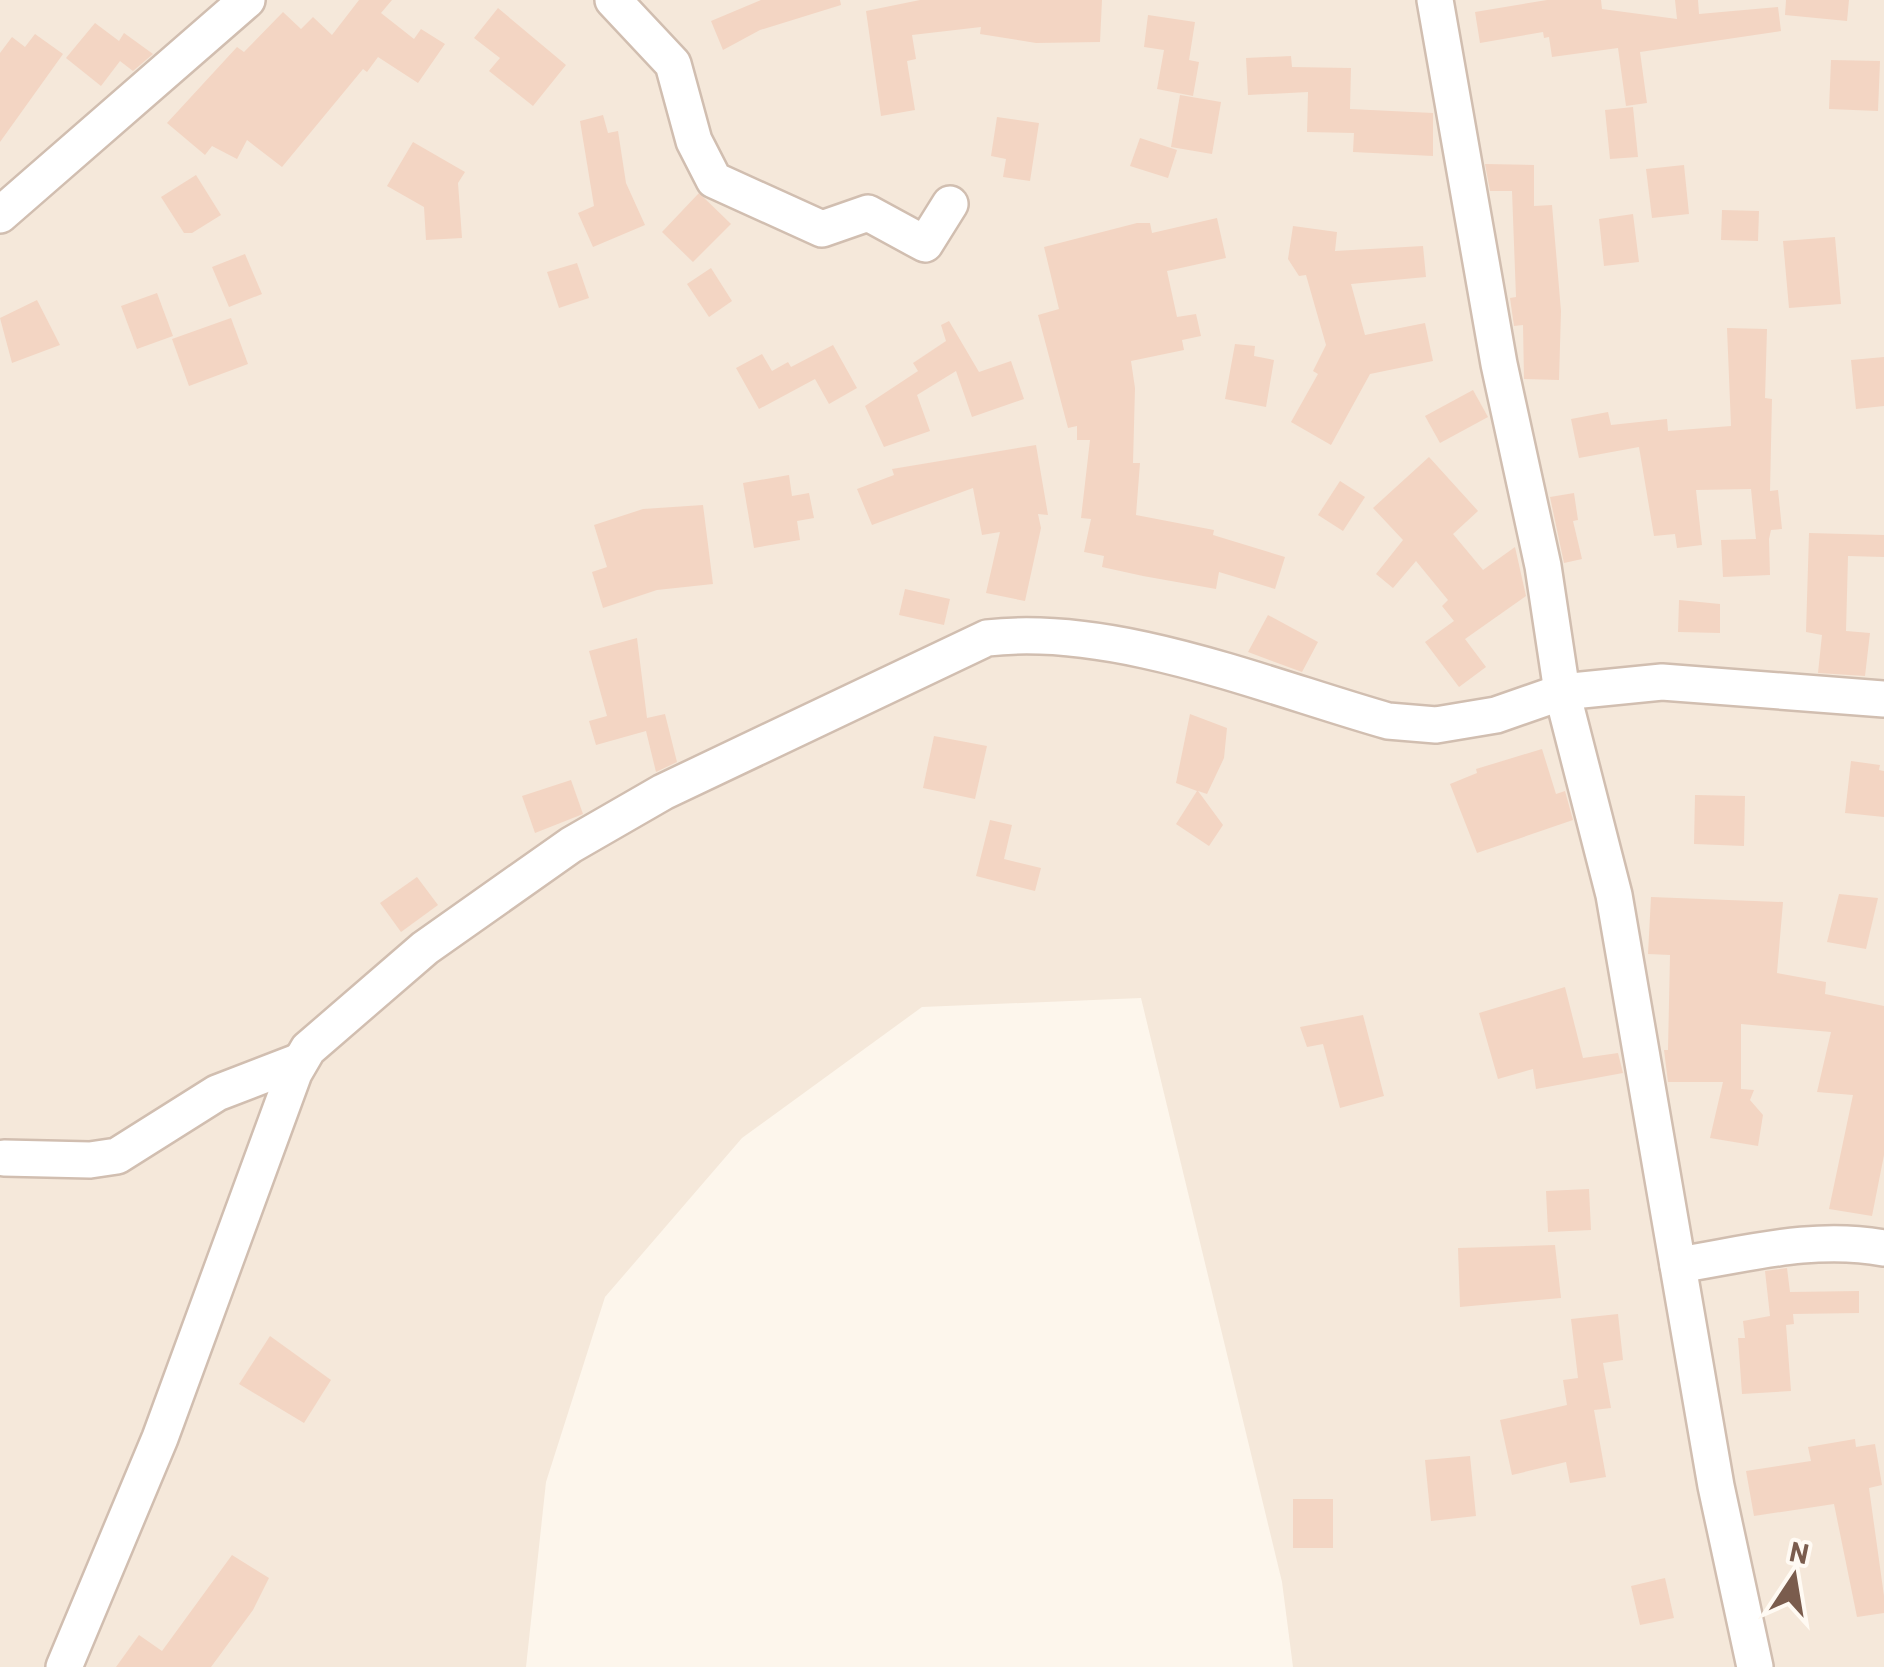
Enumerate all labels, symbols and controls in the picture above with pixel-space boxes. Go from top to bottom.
north arrow [1744,1527,1844,1627]
text: N [1787,1533,1812,1570]

